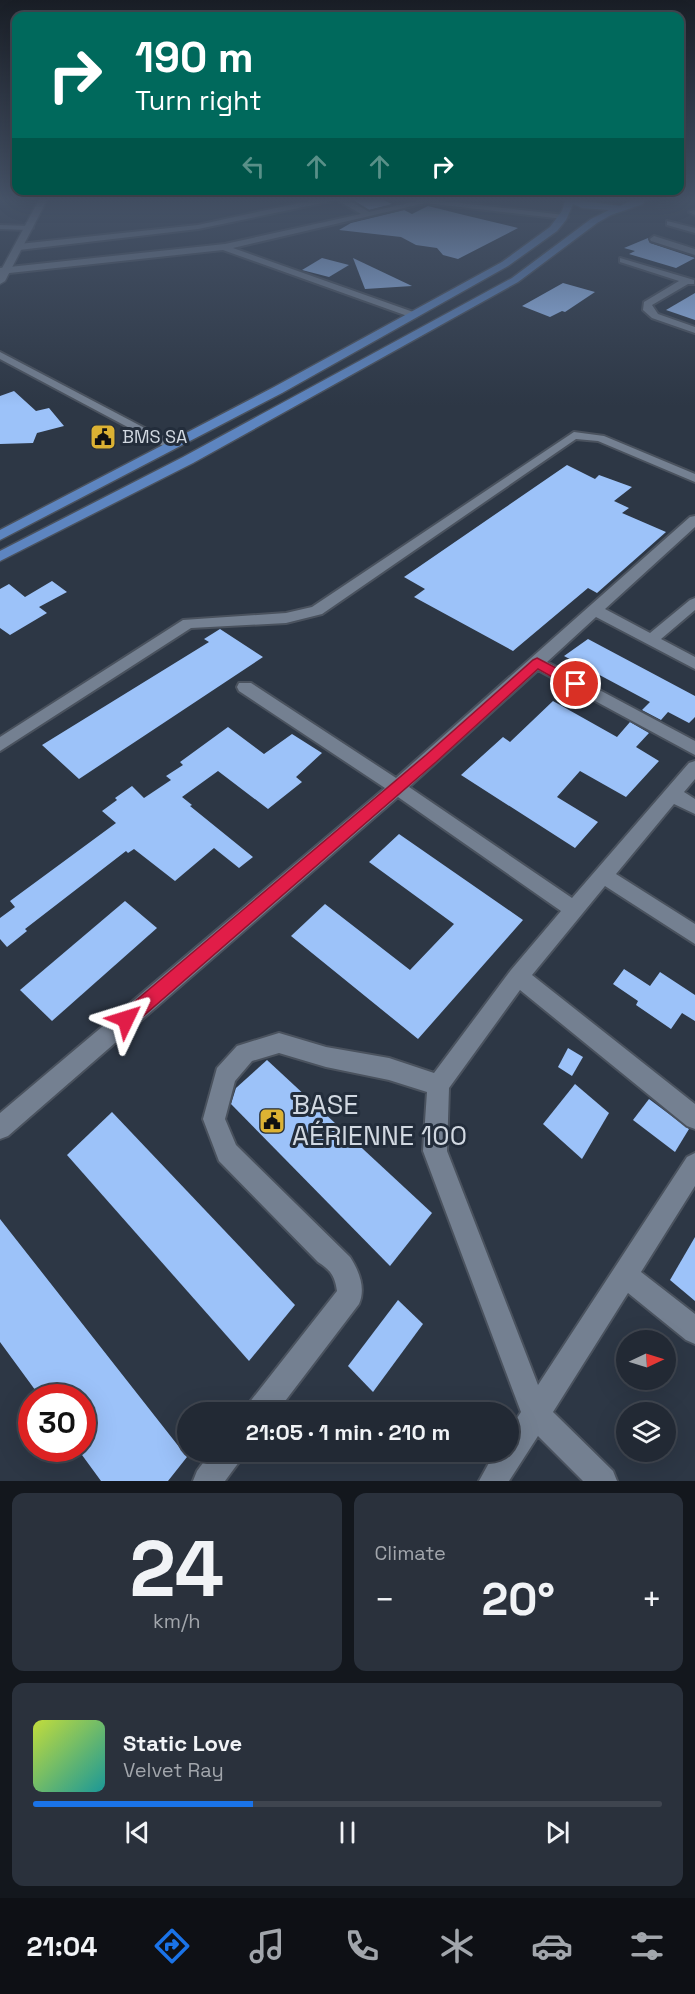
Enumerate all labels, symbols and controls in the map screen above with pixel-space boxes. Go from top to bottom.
text: 190 m [135,31,254,84]
icon: right [36,36,114,114]
text: Turn right [135,83,262,118]
icon: left [237,150,270,183]
icon: ahead [300,150,333,183]
icon: ahead [363,150,396,183]
icon: right [426,150,459,183]
public building icon: BMS SA [88,422,118,452]
place label: BMS SA [122,425,187,448]
pin [550,658,601,709]
icon: arrive [559,667,592,700]
position arrow [94,987,158,1051]
place label: BASE AÉRIENNE 100 [292,1087,467,1153]
public building icon: BASE AÉRIENNE 100 [257,1106,287,1136]
north arrow [616,1330,676,1390]
map controls [616,1330,676,1462]
speed limit sign: 30 [18,1384,96,1462]
button: layers [616,1402,676,1462]
text: 21:05 · 1 min · 210 m [246,1418,450,1446]
text: 24 [129,1519,224,1619]
text: Climate [375,1540,446,1566]
text: 20° [481,1571,555,1628]
text: − [375,1579,395,1621]
text: + [642,1579,662,1621]
text: km/h [153,1608,201,1634]
text: Static Love [123,1729,242,1757]
text: Velvet Ray [123,1757,224,1783]
icon: previous [121,1816,154,1849]
icon: pause [331,1816,364,1849]
icon: next [541,1816,574,1849]
icon: directions [151,1925,193,1967]
icon: music [246,1925,288,1967]
icon: phone [341,1925,383,1967]
icon: climate [436,1925,478,1967]
icon: car [531,1925,573,1967]
icon: filters [626,1925,668,1967]
text: 21:04 [27,1929,98,1964]

